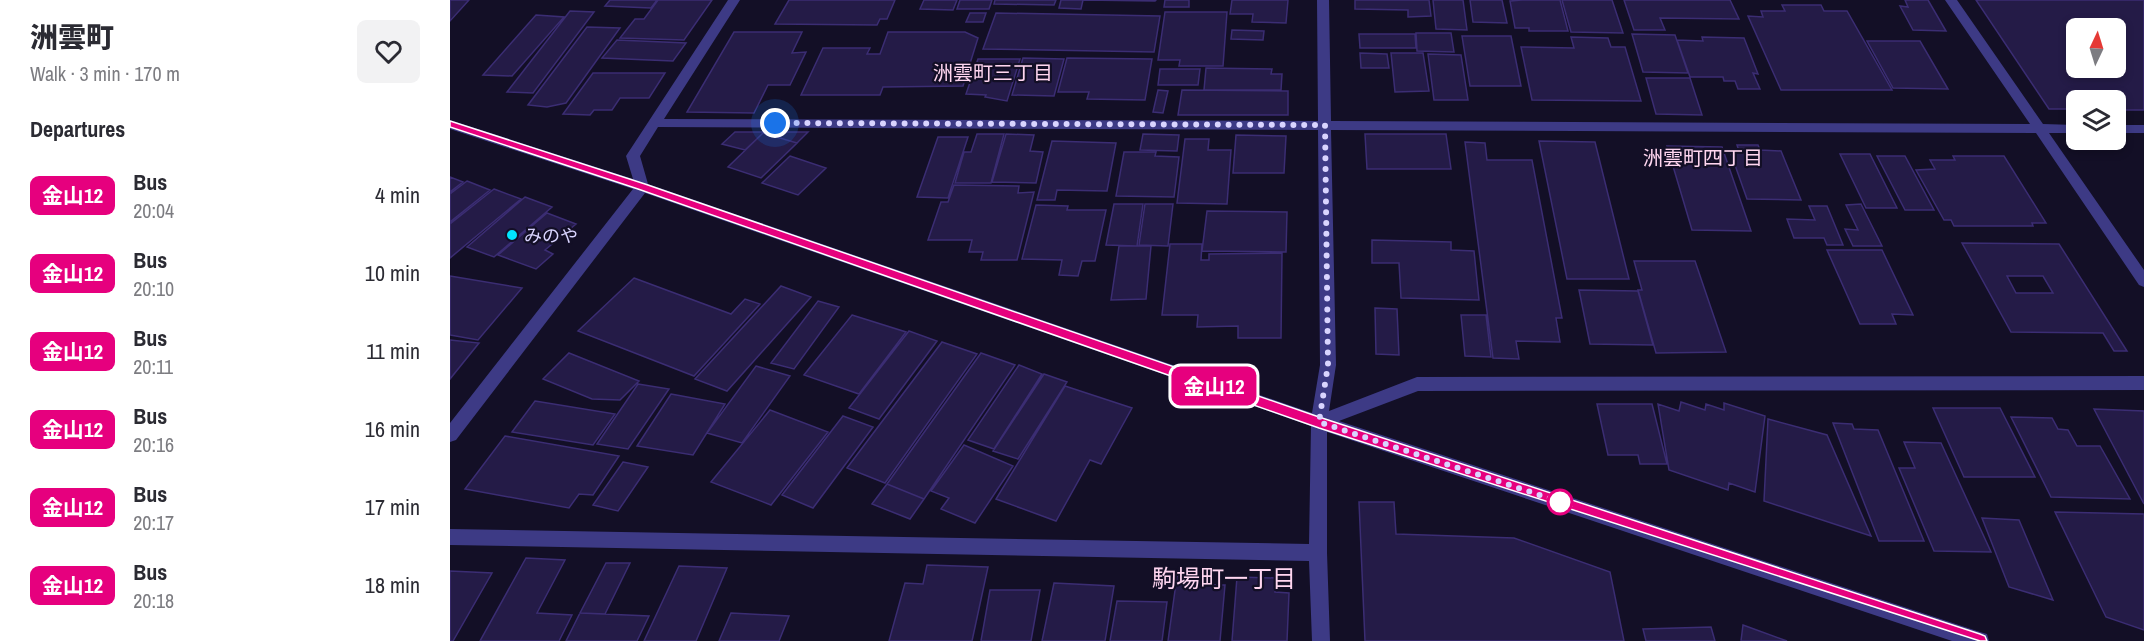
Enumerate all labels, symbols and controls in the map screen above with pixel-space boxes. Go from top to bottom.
text: 洲雲町 [30,18,114,56]
north arrow [2066,18,2126,78]
map controls [2066,18,2126,150]
button: heart [357,20,420,83]
district label: 洲雲町三丁目 [933,59,1053,86]
text: Walk · 3 min · 170 m [30,60,180,87]
button: layers [2066,90,2126,150]
your location [760,108,790,138]
text: Departures [30,114,125,144]
district label: 洲雲町四丁目 [1643,144,1763,171]
text: Bus [133,167,167,197]
text: 4 min [375,180,420,210]
text: 金山12 [42,181,103,210]
text: 20:04 [133,197,174,224]
place label: みのや [524,223,578,248]
marker: みのや [505,228,519,242]
text: Bus [133,245,167,275]
text: 10 min [365,258,420,288]
text: 金山12 [42,259,103,288]
text: 20:10 [133,275,174,302]
text: Bus [133,323,167,353]
text: 11 min [366,336,420,366]
text: 金山12 [42,337,103,366]
text: 20:11 [133,353,173,380]
line badge: 金山12 [1172,366,1256,406]
text: 金山12 [1183,372,1245,401]
text: Bus [133,401,167,431]
text: 16 min [365,414,420,444]
text: 金山12 [42,415,103,444]
text: 20:16 [133,431,174,458]
text: Bus [133,479,167,509]
unlabelled marker [1547,489,1573,515]
text: 17 min [365,492,420,522]
text: 金山12 [42,493,103,522]
text: 20:17 [133,509,174,536]
text: Bus [133,557,167,587]
district label: 駒場町一丁目 [1152,562,1296,594]
text: 18 min [365,570,420,600]
text: 金山12 [42,571,103,600]
text: 20:18 [133,587,174,614]

